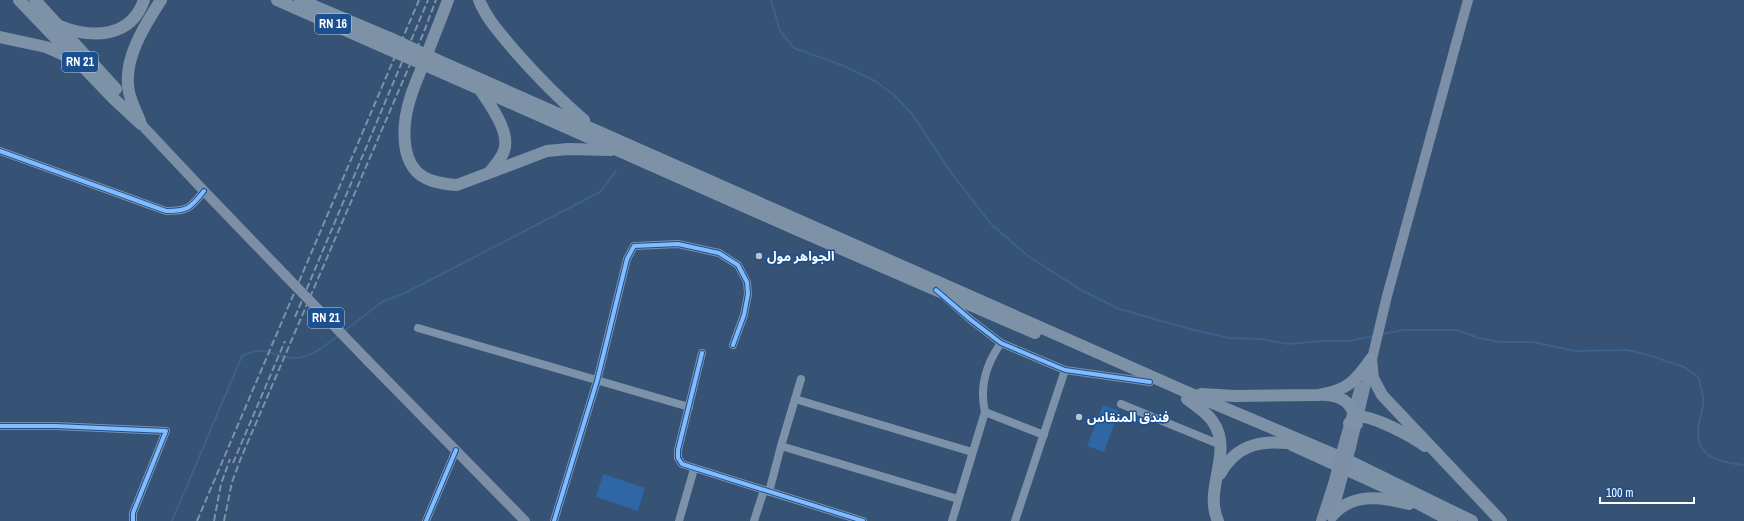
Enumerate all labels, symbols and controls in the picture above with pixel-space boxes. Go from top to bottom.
road number: RN 16 [315,14,351,34]
road number: RN 21 [62,52,98,72]
place label: الجواهر مول [767,248,834,265]
marker: الجواهر مول [754,251,764,261]
road number: RN 21 [308,308,344,328]
place label: فندق المنقاس [1087,409,1170,426]
marker: فندق المنقاس [1074,412,1084,422]
scale bar [1600,479,1694,505]
text: 100 m [1606,485,1633,501]

